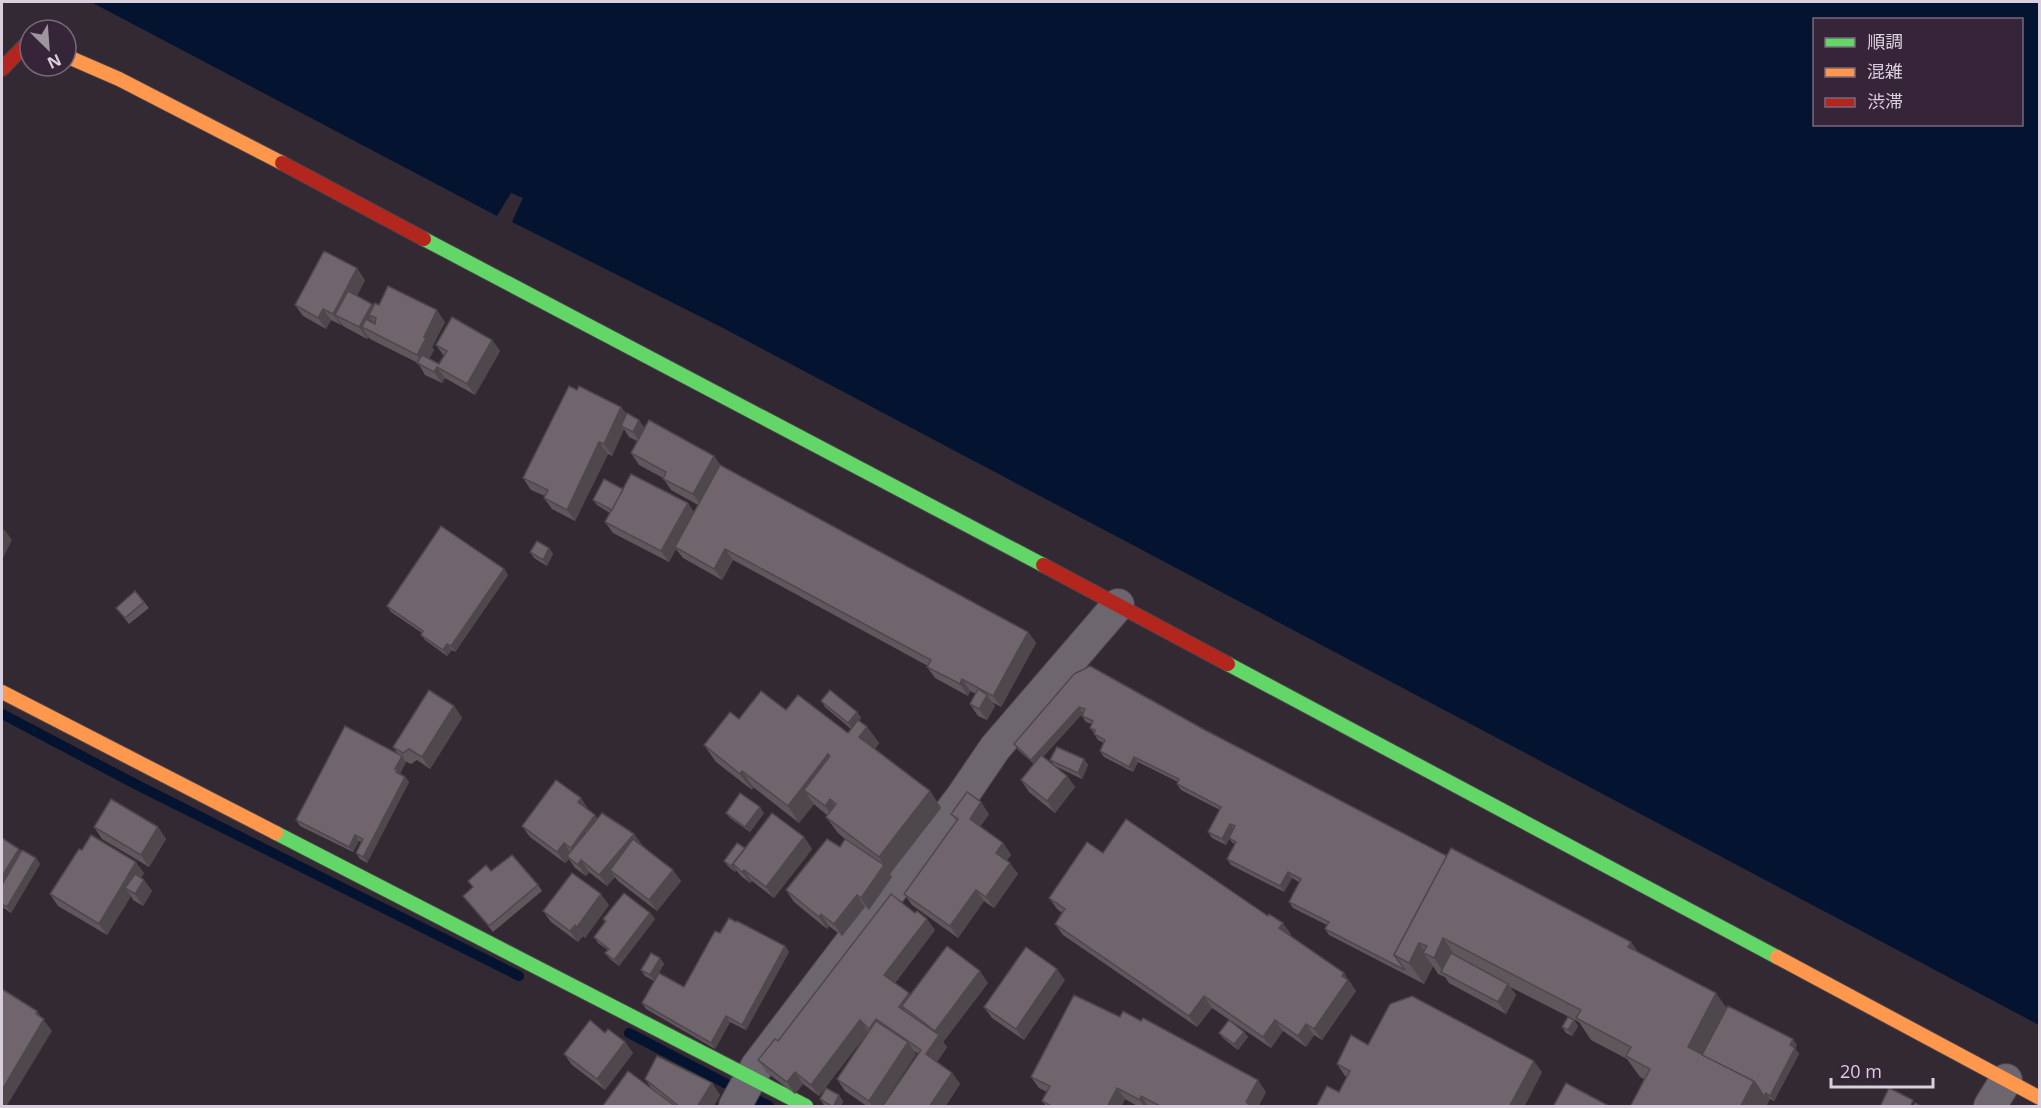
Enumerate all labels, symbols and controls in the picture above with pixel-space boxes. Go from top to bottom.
north arrow [18,18,78,78]
legend [1813,18,2023,126]
text: 順調 [1867,29,1903,53]
text: N [44,49,65,74]
text: 混雑 [1867,59,1903,83]
text: 渋滞 [1867,89,1903,113]
scale bar [1831,1051,1933,1089]
text: 20 m [1840,1059,1882,1083]

